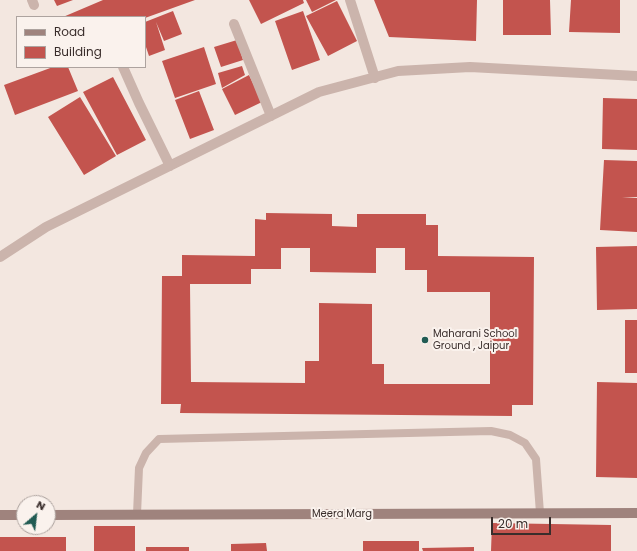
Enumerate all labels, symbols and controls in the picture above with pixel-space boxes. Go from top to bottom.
legend [16,16,146,68]
text: Road [54,23,85,40]
text: Building [54,43,102,60]
place label: Maharani School Ground , Jaipur [433,328,517,352]
marker: Maharani School Ground , Jaipur [420,335,430,345]
north arrow [16,495,56,535]
text: N [34,496,49,514]
street label: Meera Marg [312,508,372,520]
scale bar [493,509,553,535]
text: 20 m [498,515,528,532]

